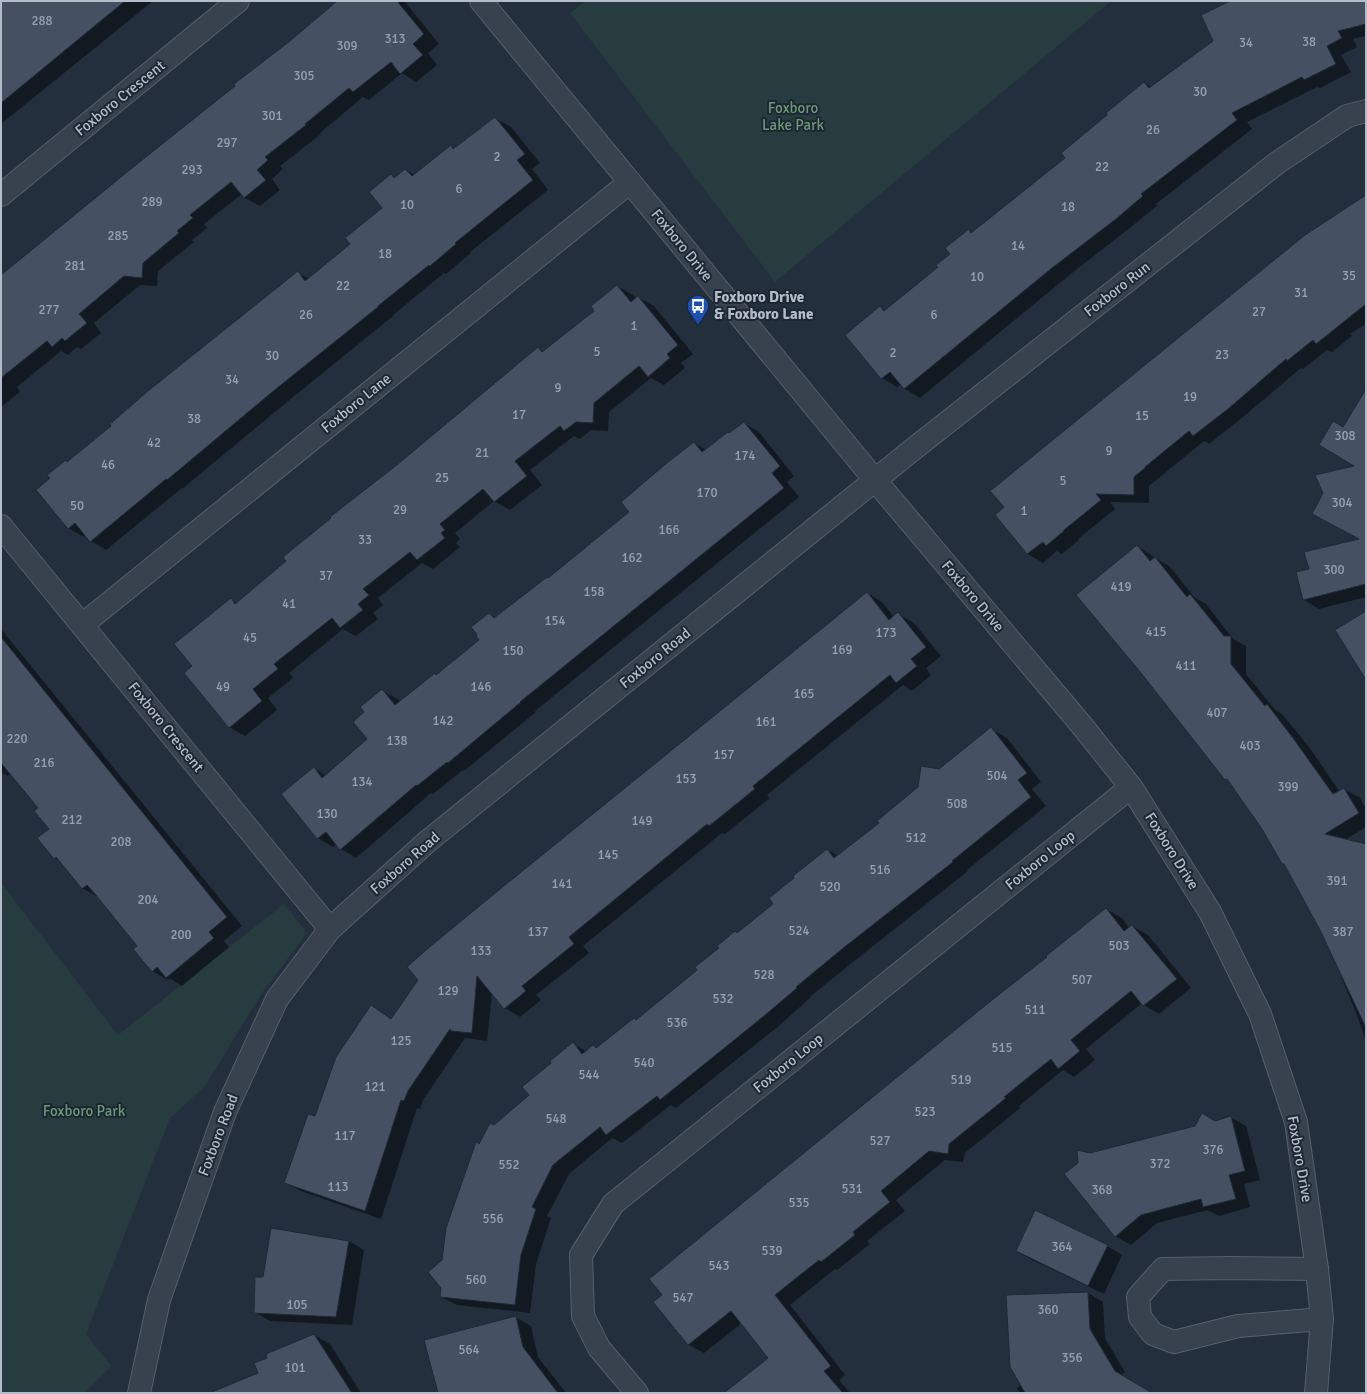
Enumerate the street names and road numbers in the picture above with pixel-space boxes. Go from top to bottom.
street label: Foxboro Crescent [72,56,168,140]
street label: Foxboro Drive [647,205,717,285]
street label: Foxboro Run [1080,258,1154,320]
street label: Foxboro Lane [317,369,395,437]
street label: Foxboro Drive [938,557,1008,635]
street label: Foxboro Road [616,624,694,692]
street label: Foxboro Crescent [124,679,208,775]
street label: Foxboro Drive [1141,809,1203,893]
street label: Foxboro Loop [1001,826,1079,894]
street label: Foxboro Road [367,828,443,898]
street label: Foxboro Loop [749,1029,827,1097]
street label: Foxboro Road [194,1092,242,1178]
street label: Foxboro Drive [1284,1114,1316,1204]

